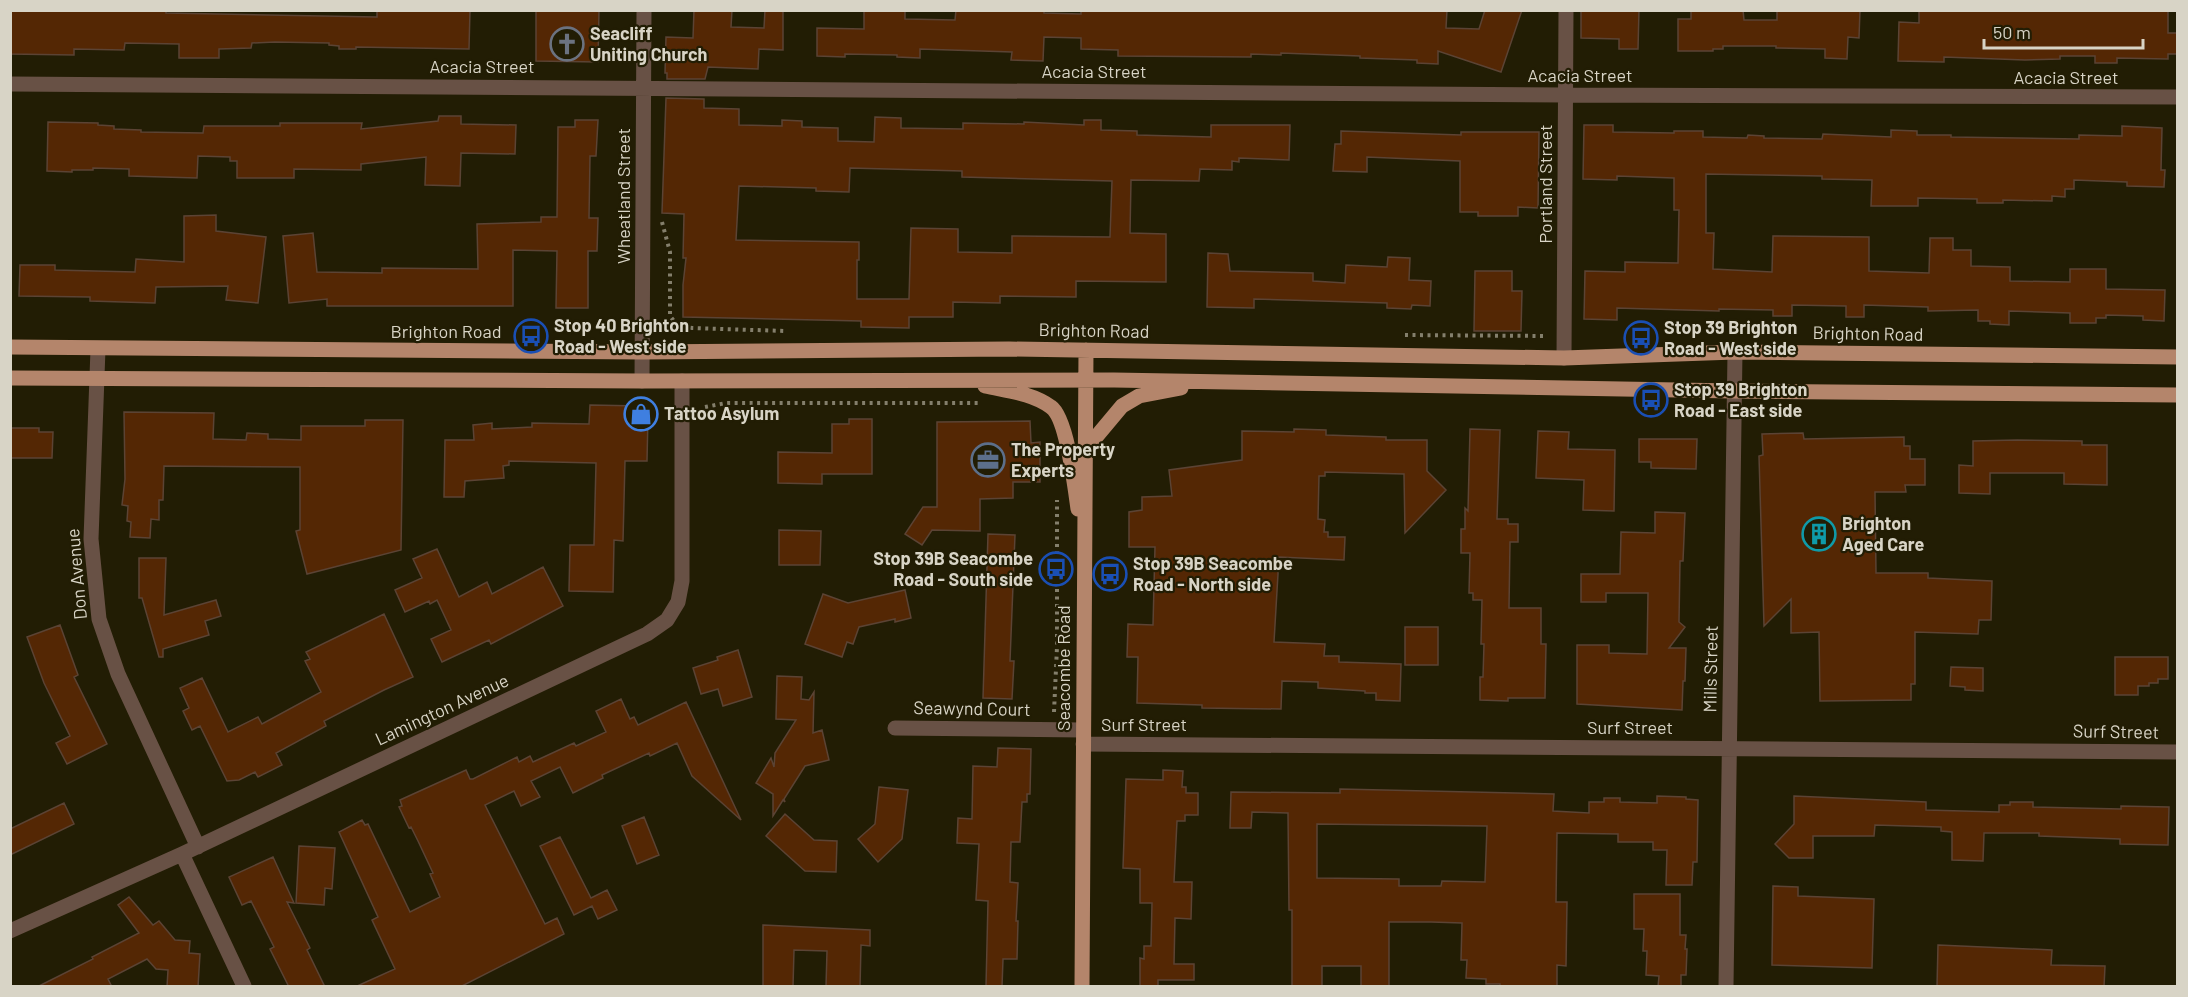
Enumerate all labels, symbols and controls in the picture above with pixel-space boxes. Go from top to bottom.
scale bar [1984,12,2143,50]
text: 50 m [1993,21,2031,43]
place label: Seacliff Uniting Church [590,22,707,65]
church icon: Seacliff Uniting Church [549,26,585,62]
street label: Acacia Street [429,55,535,77]
street label: Acacia Street [1041,60,1147,82]
street label: Acacia Street [1527,64,1633,86]
street label: Acacia Street [2013,66,2119,88]
street label: Portland Street [1534,125,1556,243]
street label: Wheatland Street [612,128,634,264]
place label: Stop 40 Brighton Road - West side [554,314,689,357]
place label: Stop 39 Brighton Road - West side [1664,316,1797,359]
bus stop icon: Stop 40 Brighton Road - West side [513,318,549,354]
street label: Brighton Road [1038,318,1150,342]
street label: Brighton Road [391,320,501,342]
bus stop icon: Stop 39 Brighton Road - West side [1623,320,1659,356]
street label: Brighton Road [1812,321,1924,345]
place label: Stop 39 Brighton Road - East side [1674,378,1807,421]
bus stop icon: Stop 39 Brighton Road - East side [1633,382,1669,418]
shop icon: Tattoo Asylum [623,396,659,432]
place label: Tattoo Asylum [664,402,779,424]
place label: The Property Experts [1011,438,1115,481]
office icon: The Property Experts [970,442,1006,478]
place label: Brighton Aged Care [1842,512,1924,555]
building icon: Brighton Aged Care [1801,516,1837,552]
street label: Don Avenue [61,528,91,621]
place label: Stop 39B Seacombe Road - South side [873,547,1033,590]
bus stop icon: Stop 39B Seacombe Road - South side [1038,551,1074,587]
place label: Stop 39B Seacombe Road - North side [1133,552,1293,595]
bus stop icon: Stop 39B Seacombe Road - North side [1092,556,1128,592]
street label: Seacombe Road [1052,605,1074,731]
street label: Mills Street [1698,625,1722,713]
street label: Lamington Avenue [371,669,512,750]
street label: Seawynd Court [913,696,1031,720]
street label: Surf Street [1101,713,1187,735]
street label: Surf Street [1587,716,1673,738]
street label: Surf Street [2073,719,2159,743]

